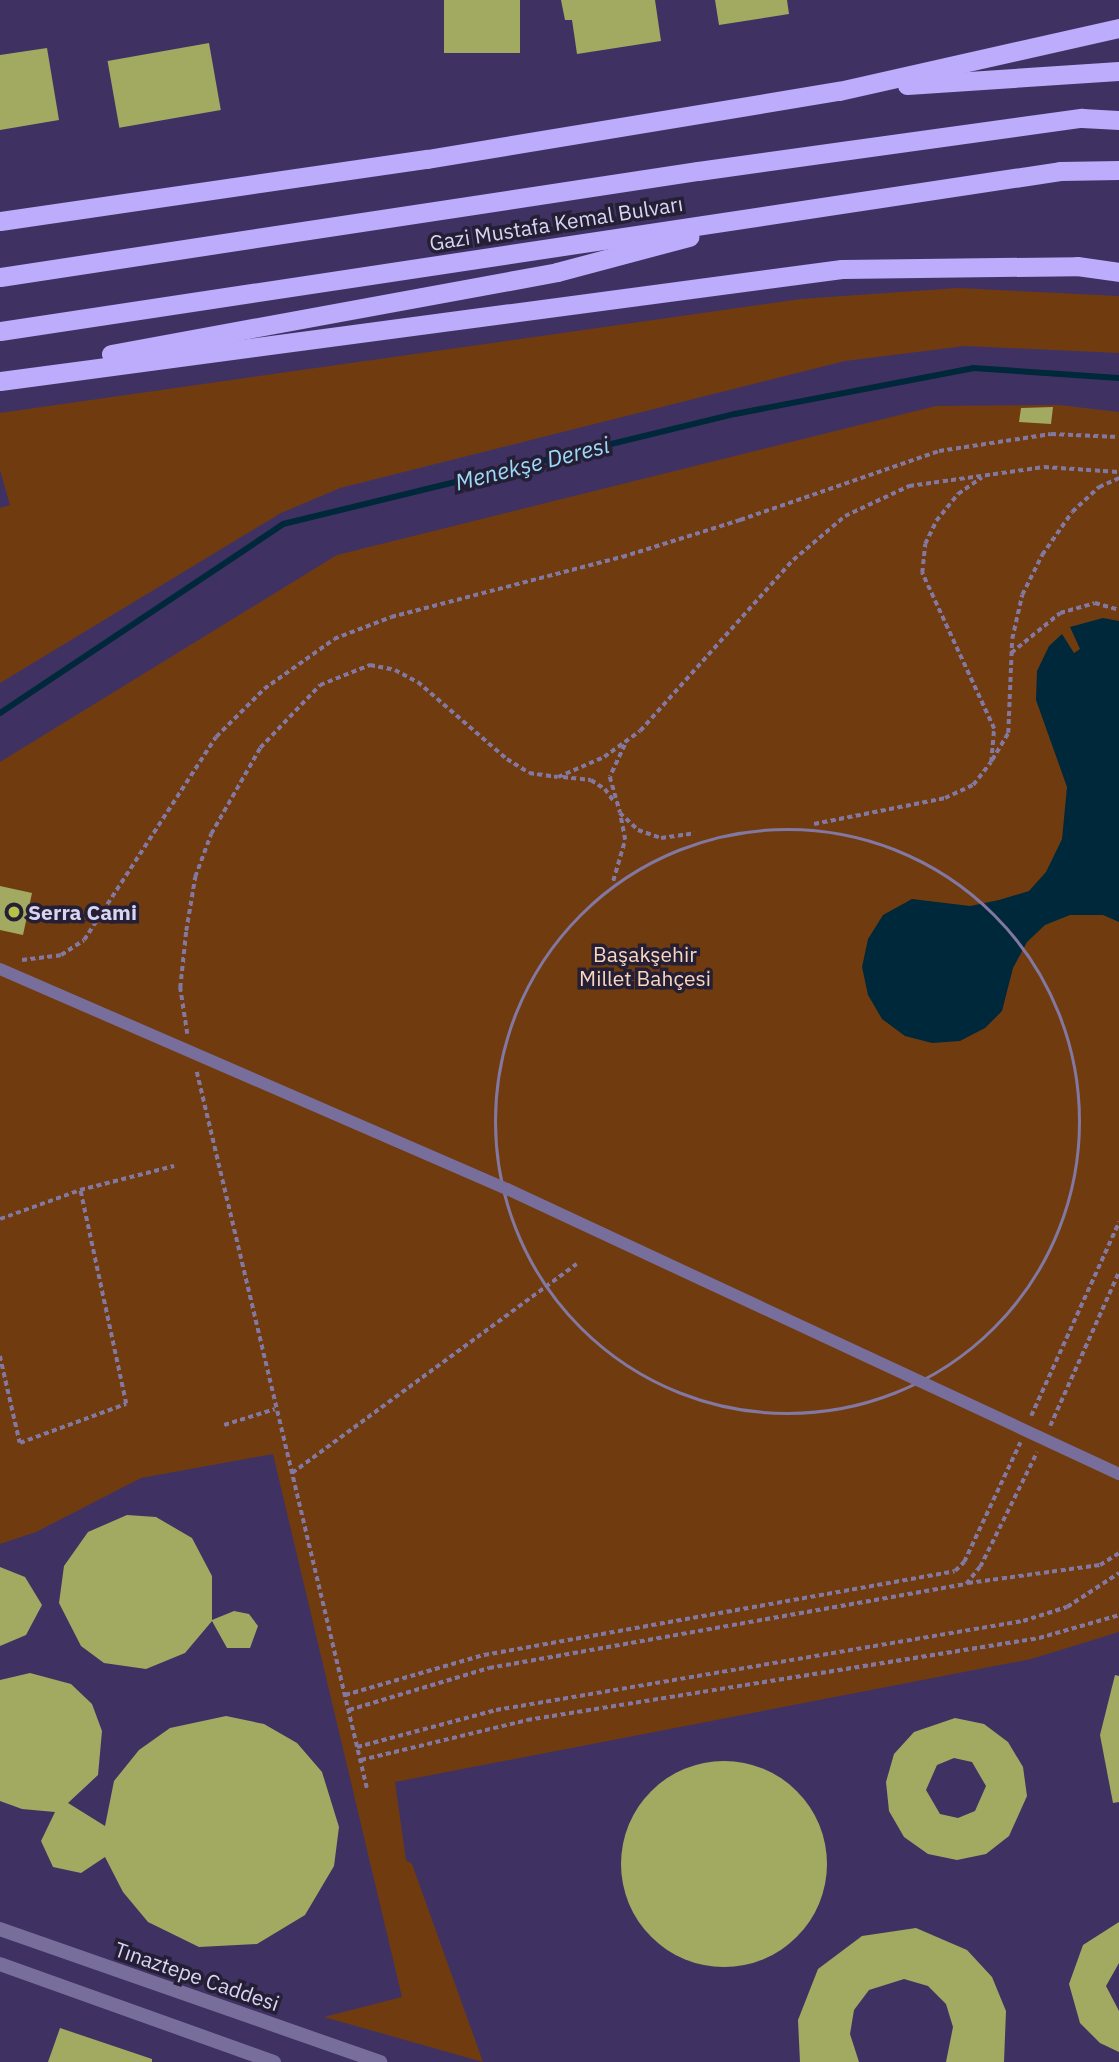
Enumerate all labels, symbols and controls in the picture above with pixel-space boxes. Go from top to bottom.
street label: Gazi Mustafa Kemal Bulvarı [427,191,685,255]
water label: Menekşe Deresi [452,430,612,496]
place label: Serra Cami [28,899,137,925]
marker: Serra Cami [6,904,22,920]
park label: Başakşehir Millet Bahçesi [579,941,711,991]
street label: Tınaztepe Caddesi [111,1936,283,2016]

